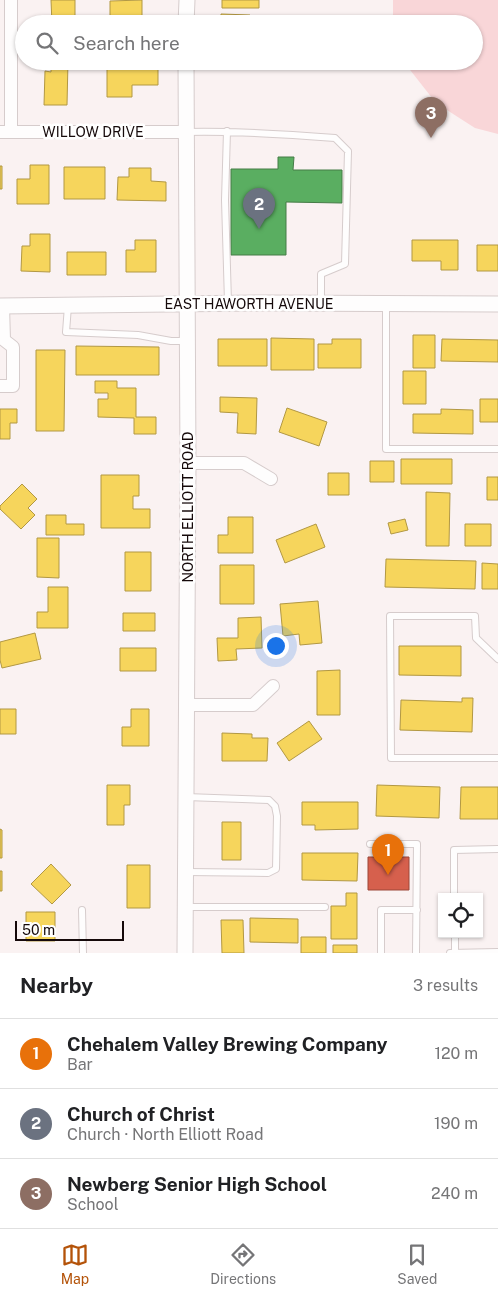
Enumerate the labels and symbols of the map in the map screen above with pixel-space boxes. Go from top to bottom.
pin: 3 [415,97,447,138]
street label: WILLOW DRIVE [42,124,144,140]
pin: 2 [243,188,275,229]
street label: EAST HAWORTH AVENUE [165,296,333,312]
street label: NORTH ELLIOTT ROAD [180,431,196,583]
your location [263,633,289,659]
pin: 1 [372,834,404,875]
scale bar [15,918,124,941]

